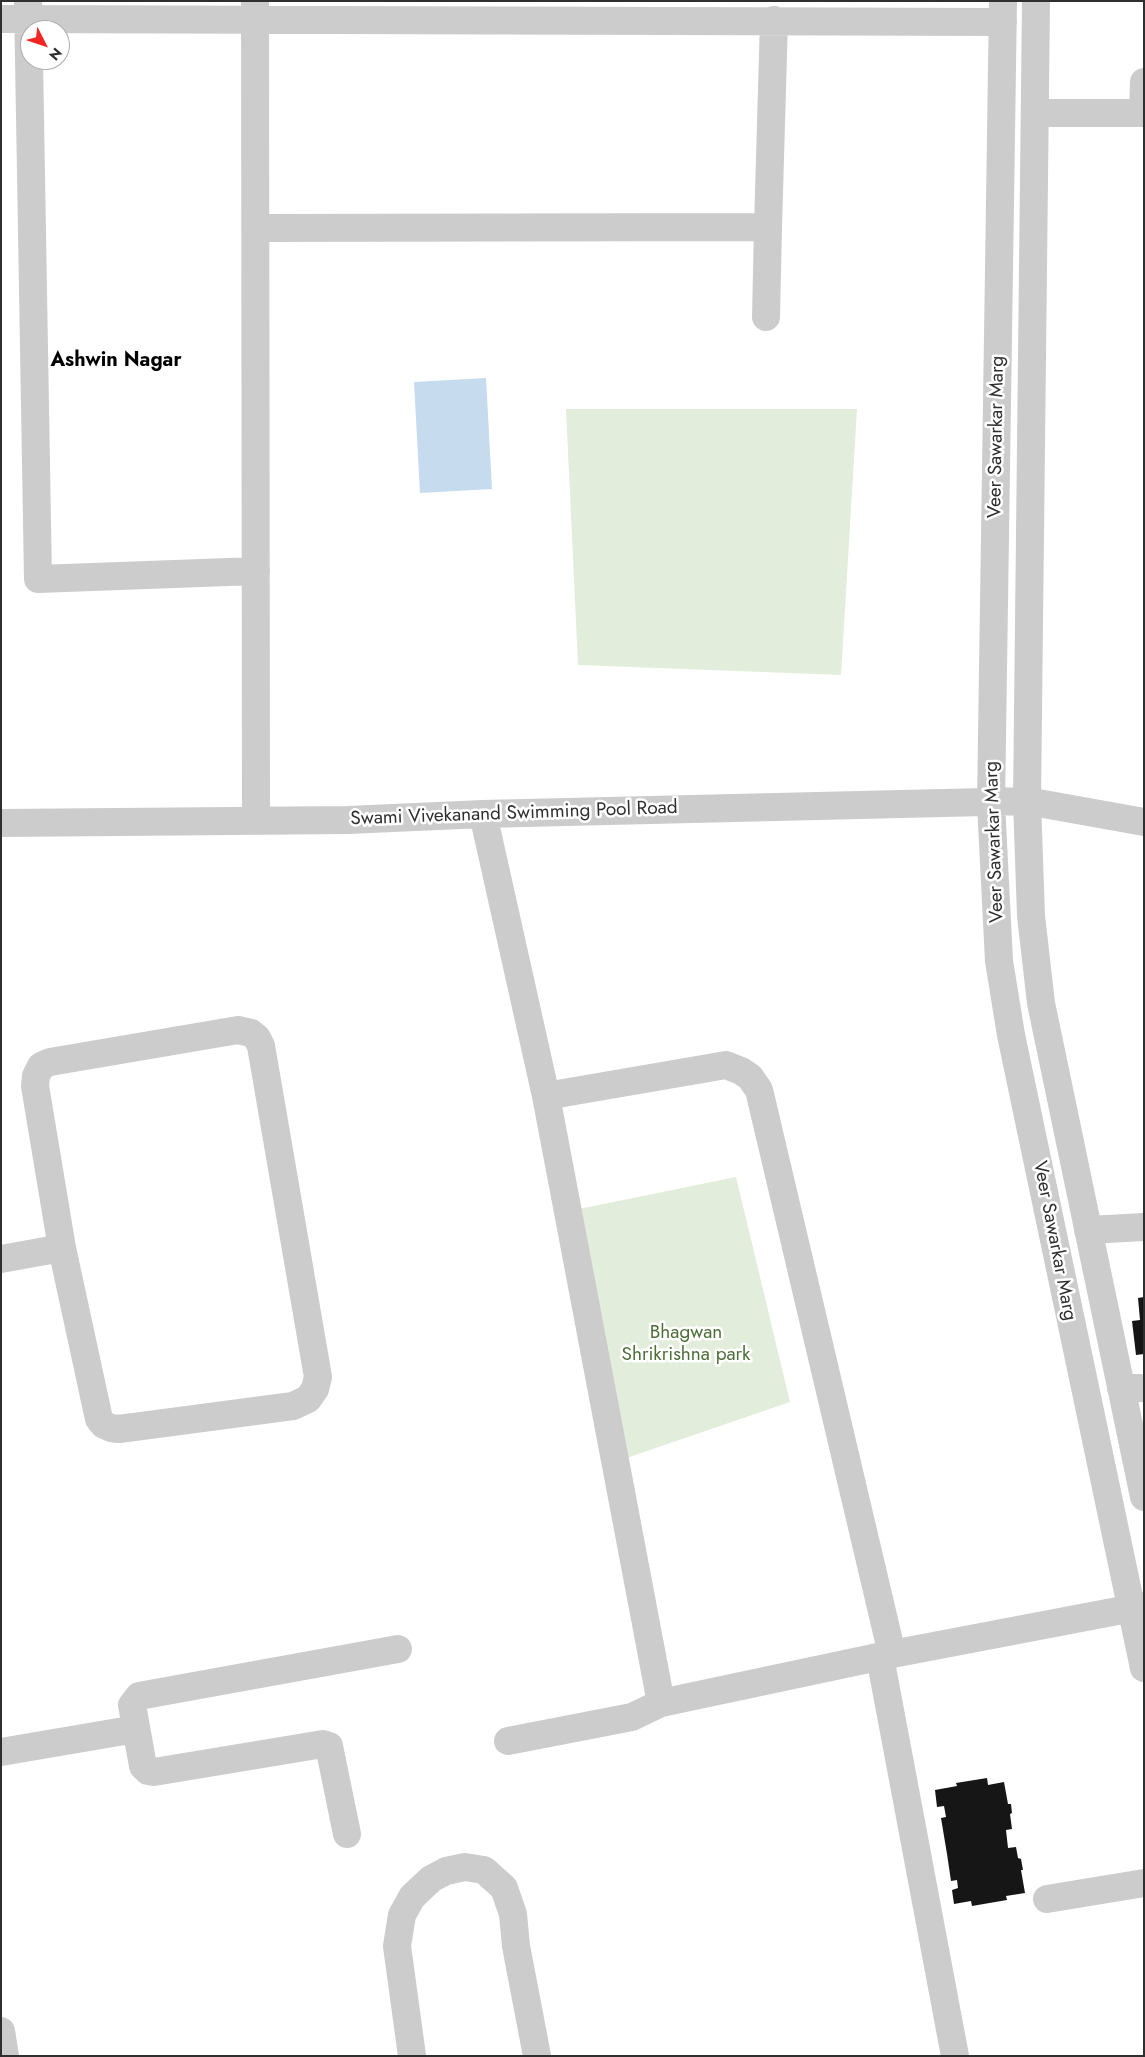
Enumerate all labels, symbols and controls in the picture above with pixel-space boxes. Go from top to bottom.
north arrow [20,20,70,70]
text: N [44,43,67,65]
district label: Ashwin Nagar [50,349,182,373]
street label: Veer Sawarkar Marg [984,356,1010,518]
street label: Veer Sawarkar Marg [981,761,1009,923]
street label: Swami Vivekanand Swimming Pool Road [350,797,678,831]
street label: Veer Sawarkar Marg [1027,1159,1081,1323]
park label: Bhagwan Shrikrishna park [622,1322,750,1366]

